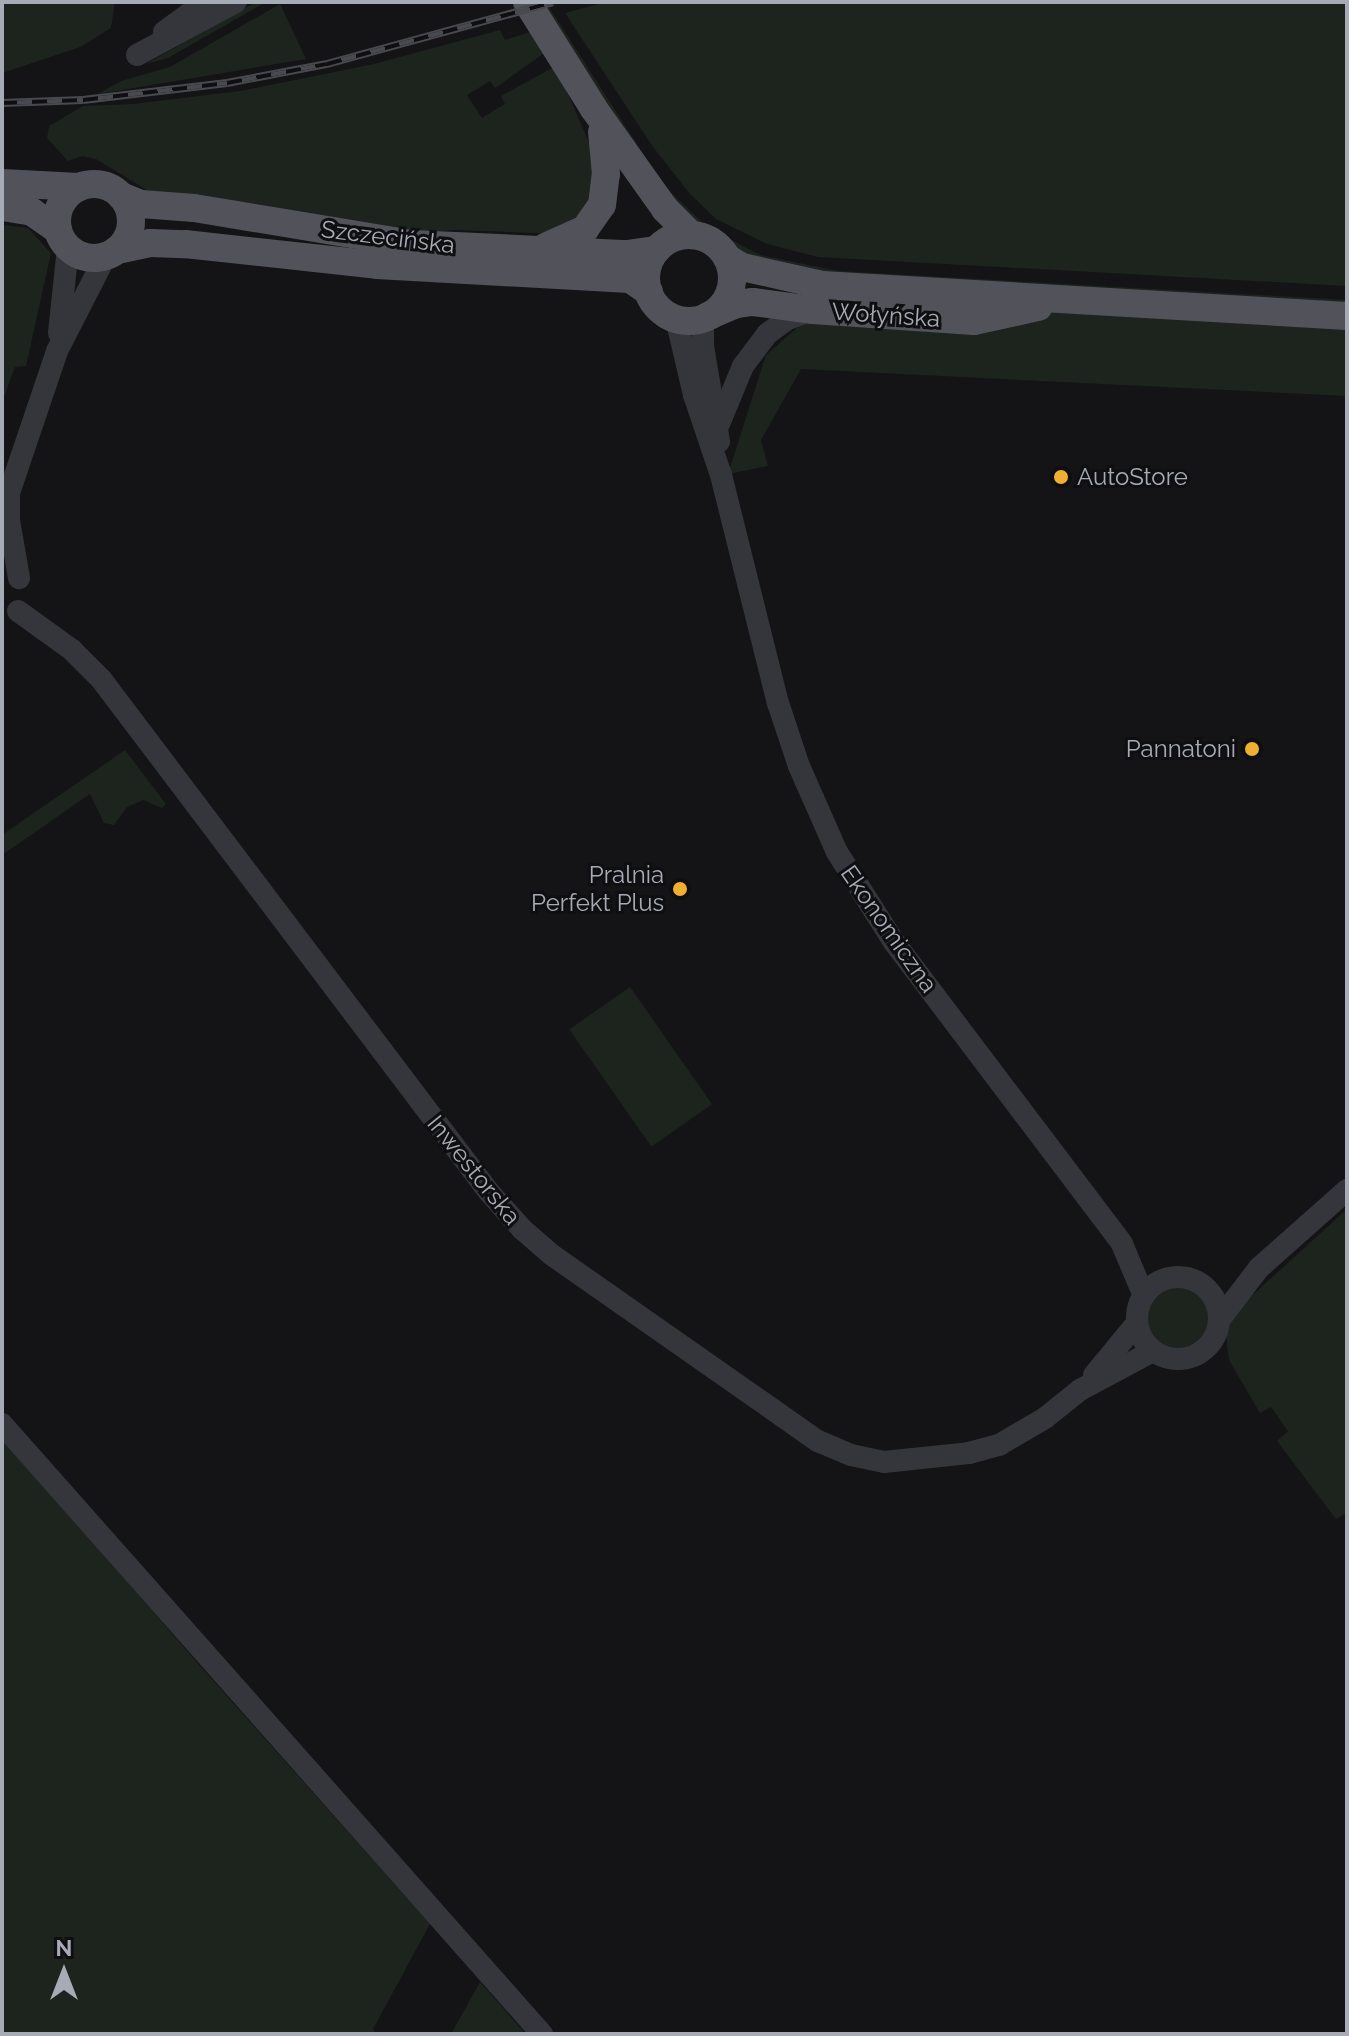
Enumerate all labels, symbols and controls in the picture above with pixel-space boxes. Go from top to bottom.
street label: Szczecińska [319,215,457,259]
street label: Wołyńska [831,297,941,333]
place label: AutoStore [1077,463,1188,491]
marker: AutoStore [1052,468,1070,486]
place label: Pannatoni [1126,735,1236,763]
marker: Pannatoni [1243,740,1261,758]
street label: Ekonomiczna [835,860,943,998]
place label: Pralnia Perfekt Plus [531,861,664,917]
marker: Pralnia Perfekt Plus [671,880,689,898]
street label: Inwestorska [421,1110,527,1230]
north arrow [24,1932,104,2012]
text: N [56,1935,72,1961]

